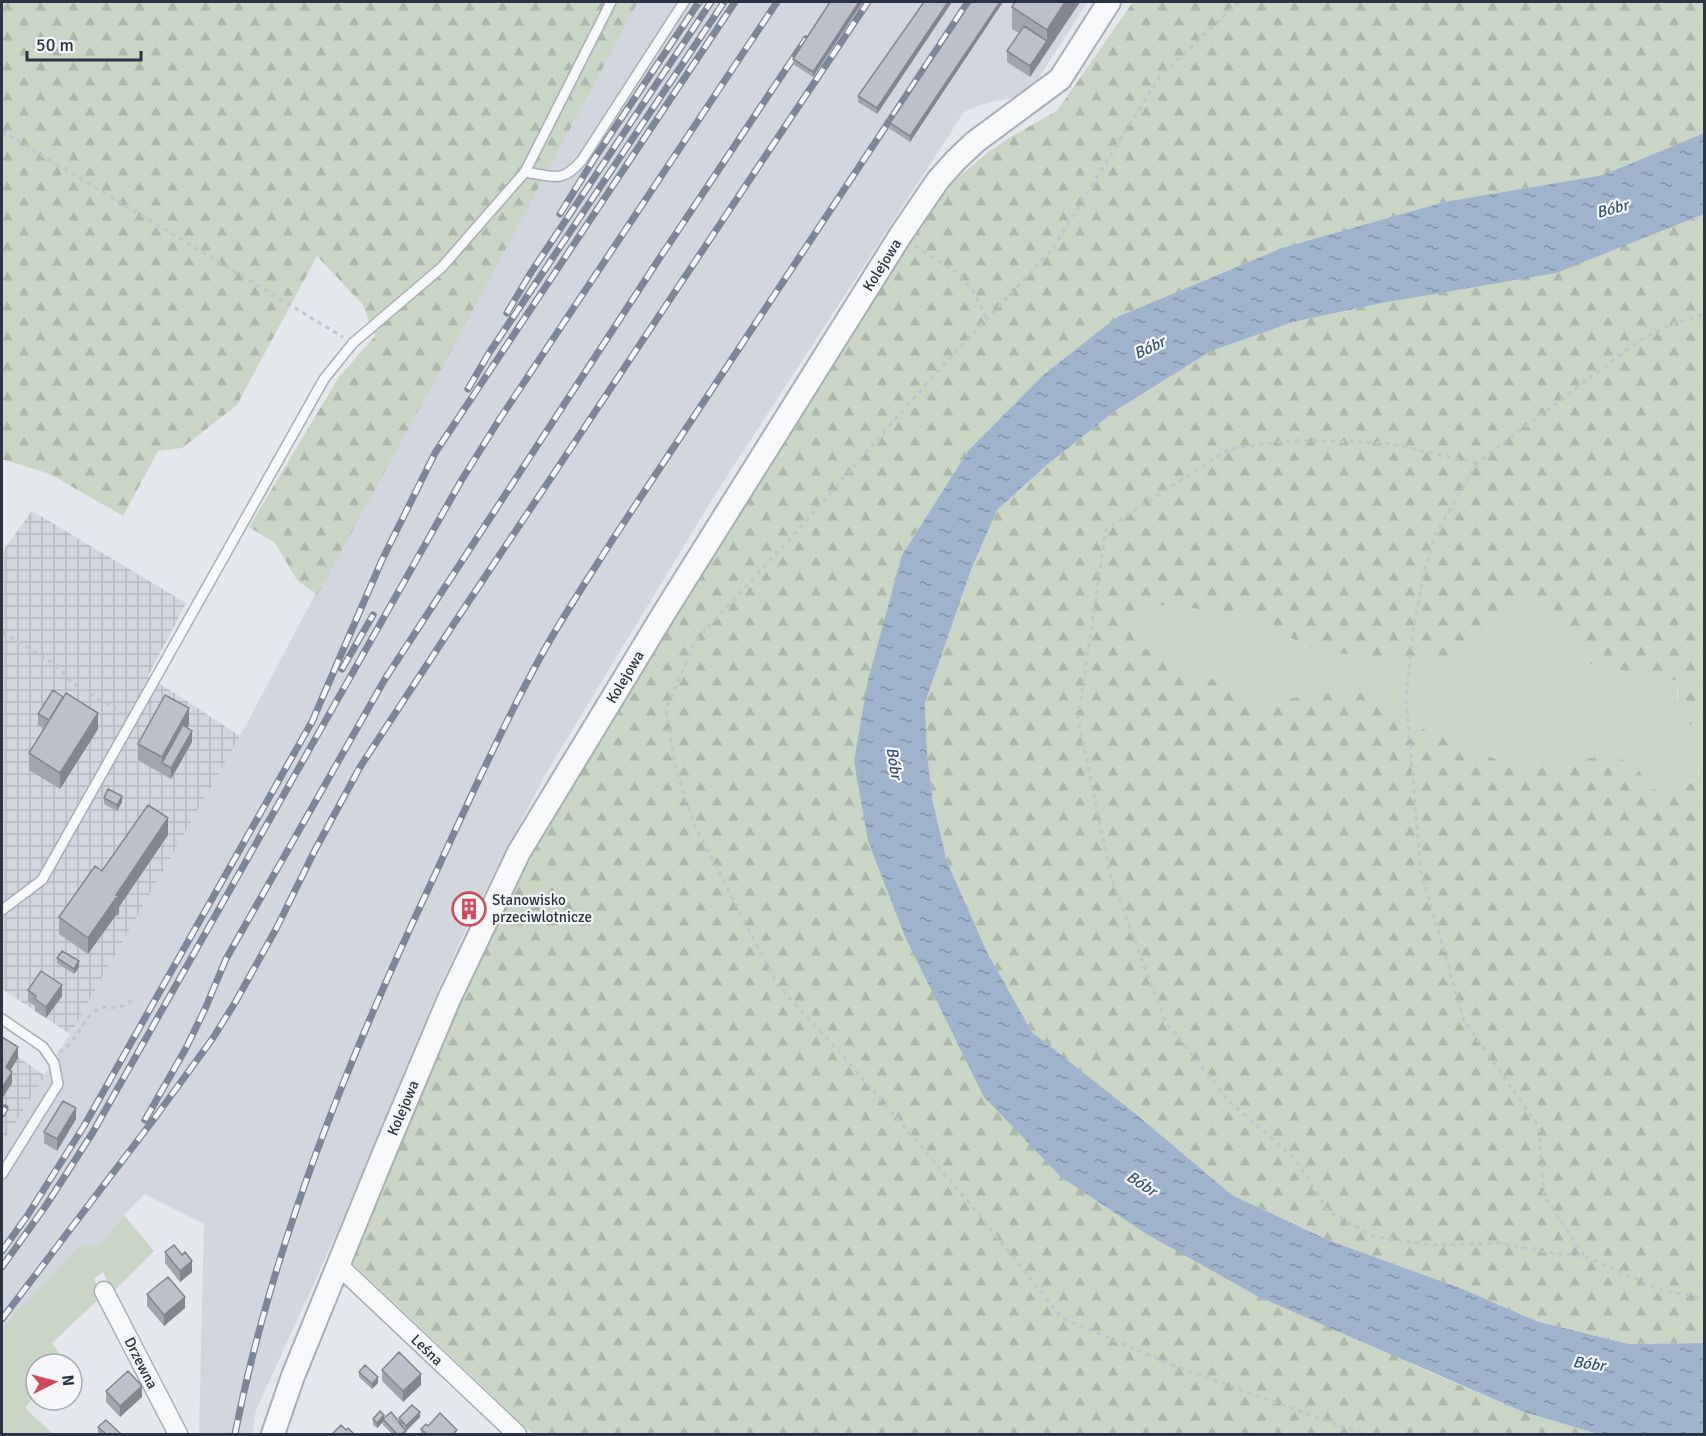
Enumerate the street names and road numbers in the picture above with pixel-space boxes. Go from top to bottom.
street label: Kolejowa [859,235,905,295]
street label: Kolejowa [602,647,648,707]
street label: Kolejowa [383,1078,423,1138]
street label: Leśna [407,1331,447,1369]
street label: Drzewna [120,1334,162,1392]

